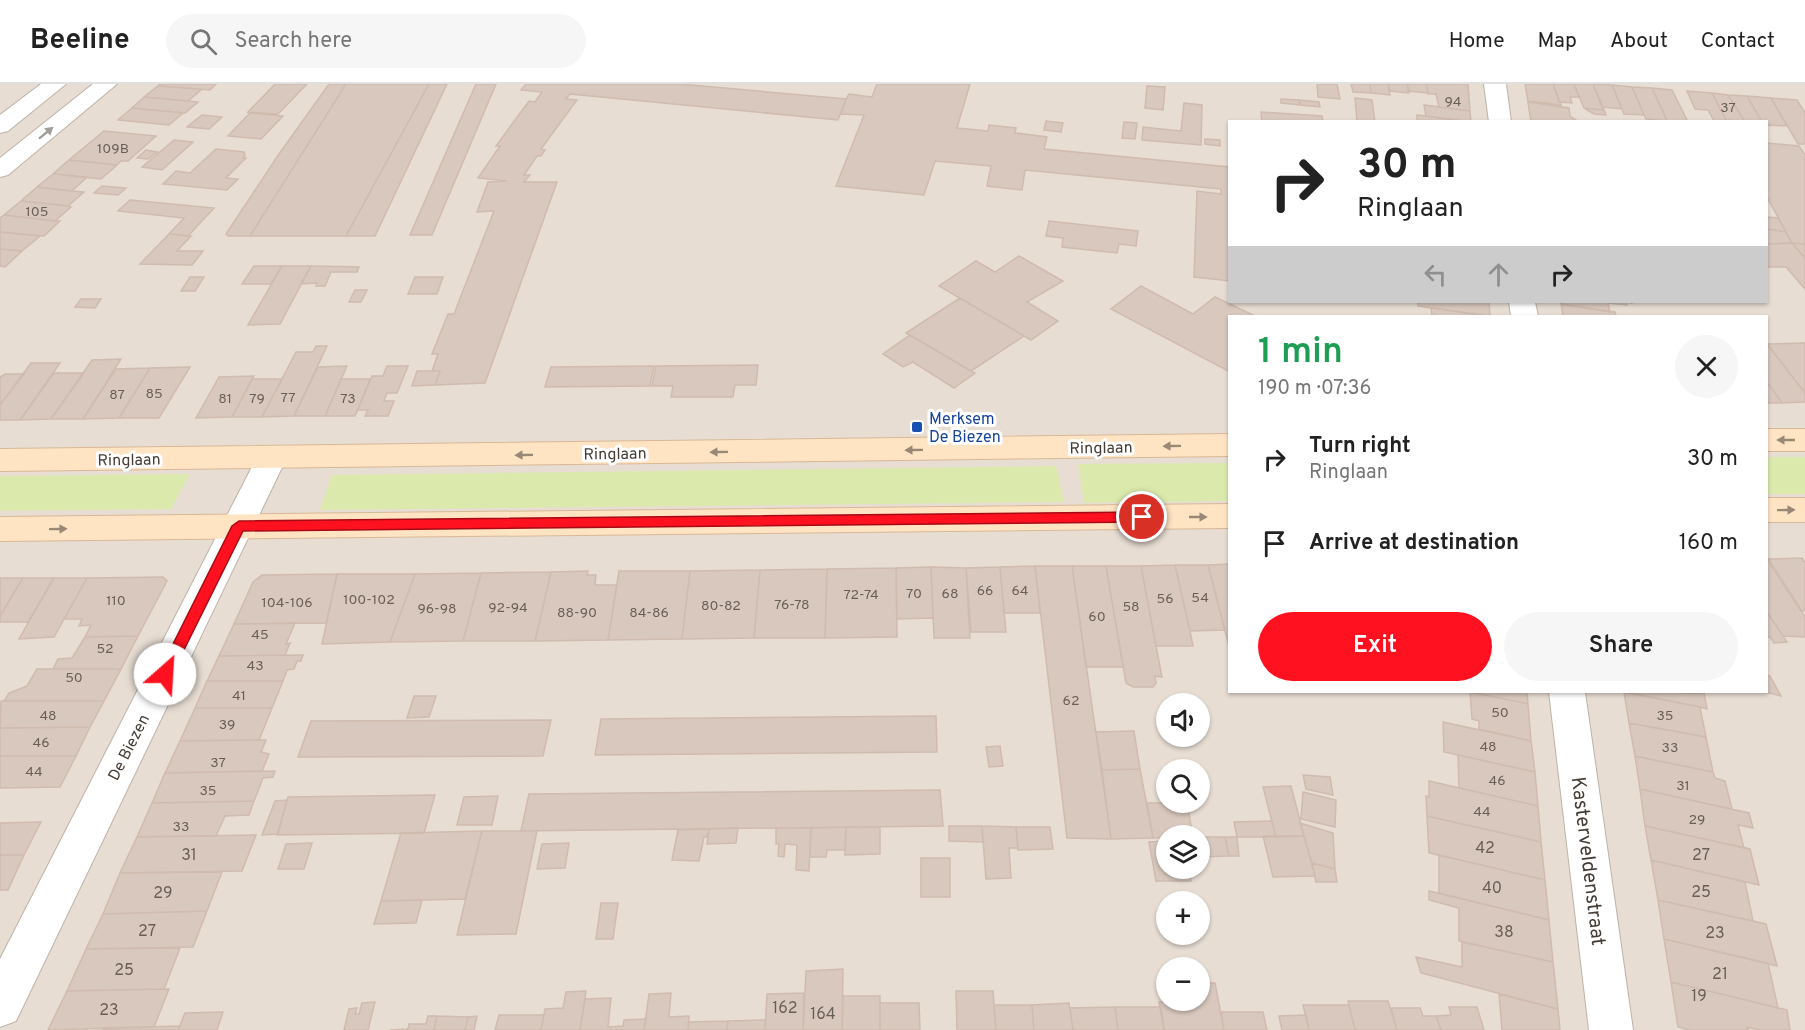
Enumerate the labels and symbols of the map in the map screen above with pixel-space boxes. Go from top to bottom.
house number: 94 [1444,94,1462,111]
house number: 37 [1720,100,1736,117]
one-way arrow [38,127,54,140]
house number: 109B [97,141,129,158]
house number: 105 [26,204,48,221]
house number: 85 [145,386,163,403]
house number: 87 [109,387,125,404]
house number: 77 [280,390,296,407]
house number: 81 [218,391,232,408]
house number: 79 [249,391,265,408]
house number: 73 [340,391,356,408]
place label: Merksem De Biezen [929,410,1001,448]
marker: Merksem De Biezen [910,420,924,434]
one-way arrow [1776,435,1795,445]
street label: Ringlaan [1069,438,1133,460]
one-way arrow [1162,441,1181,451]
street label: Ringlaan [583,444,647,466]
one-way arrow [904,445,923,454]
one-way arrow [709,447,728,457]
street label: Ringlaan [97,450,161,472]
one-way arrow [514,450,533,459]
pin [1116,491,1167,542]
one-way arrow [1777,505,1796,515]
one-way arrow [1189,512,1208,521]
one-way arrow [49,524,68,533]
house number: 66 [977,583,993,600]
house number: 64 [1011,583,1029,600]
house number: 70 [906,586,922,603]
house number: 68 [942,586,958,603]
house number: 72-74 [843,587,879,604]
house number: 54 [1191,590,1209,607]
house number: 56 [1156,591,1174,608]
house number: 100-102 [343,592,395,609]
house number: 110 [106,593,126,610]
house number: 104-106 [261,595,313,612]
house number: 76-78 [774,597,810,614]
house number: 80-82 [701,598,741,615]
house number: 58 [1122,599,1140,616]
house number: 92-94 [488,600,528,617]
house number: 96-98 [417,601,457,618]
house number: 88-90 [557,605,597,622]
house number: 84-86 [629,605,669,622]
house number: 60 [1088,609,1106,626]
house number: 45 [251,627,269,644]
house number: 52 [96,641,114,658]
position arrow [133,642,197,706]
house number: 43 [246,658,264,675]
house number: 50 [65,670,83,687]
house number: 41 [232,688,246,705]
house number: 62 [1063,693,1079,710]
house number: 50 [1491,705,1509,722]
house number: 48 [39,708,57,725]
house number: 35 [1656,708,1674,725]
street label: De Biezen [105,711,155,784]
house number: 39 [219,717,235,734]
house number: 46 [32,735,50,752]
house number: 48 [1479,739,1497,756]
house number: 33 [1662,740,1678,757]
house number: 37 [210,755,226,772]
house number: 44 [25,764,43,781]
house number: 46 [1488,773,1506,790]
street label: Kasterveldenstraat [1564,775,1610,947]
house number: 31 [1676,778,1690,795]
house number: 35 [199,783,217,800]
house number: 44 [1473,804,1491,821]
house number: 29 [1689,812,1705,829]
house number: 33 [173,819,189,836]
house number: 42 [1475,839,1495,859]
house number: 31 [181,846,197,866]
house number: 27 [1692,846,1710,866]
house number: 40 [1482,879,1502,899]
house number: 25 [1691,883,1711,903]
house number: 29 [153,884,173,904]
house number: 27 [138,922,156,942]
house number: 38 [1494,923,1514,943]
house number: 23 [1705,924,1725,944]
house number: 25 [114,961,134,981]
house number: 21 [1712,965,1728,985]
house number: 19 [1691,987,1707,1007]
house number: 162 [772,999,798,1019]
house number: 23 [99,1001,119,1021]
house number: 164 [810,1005,836,1025]

